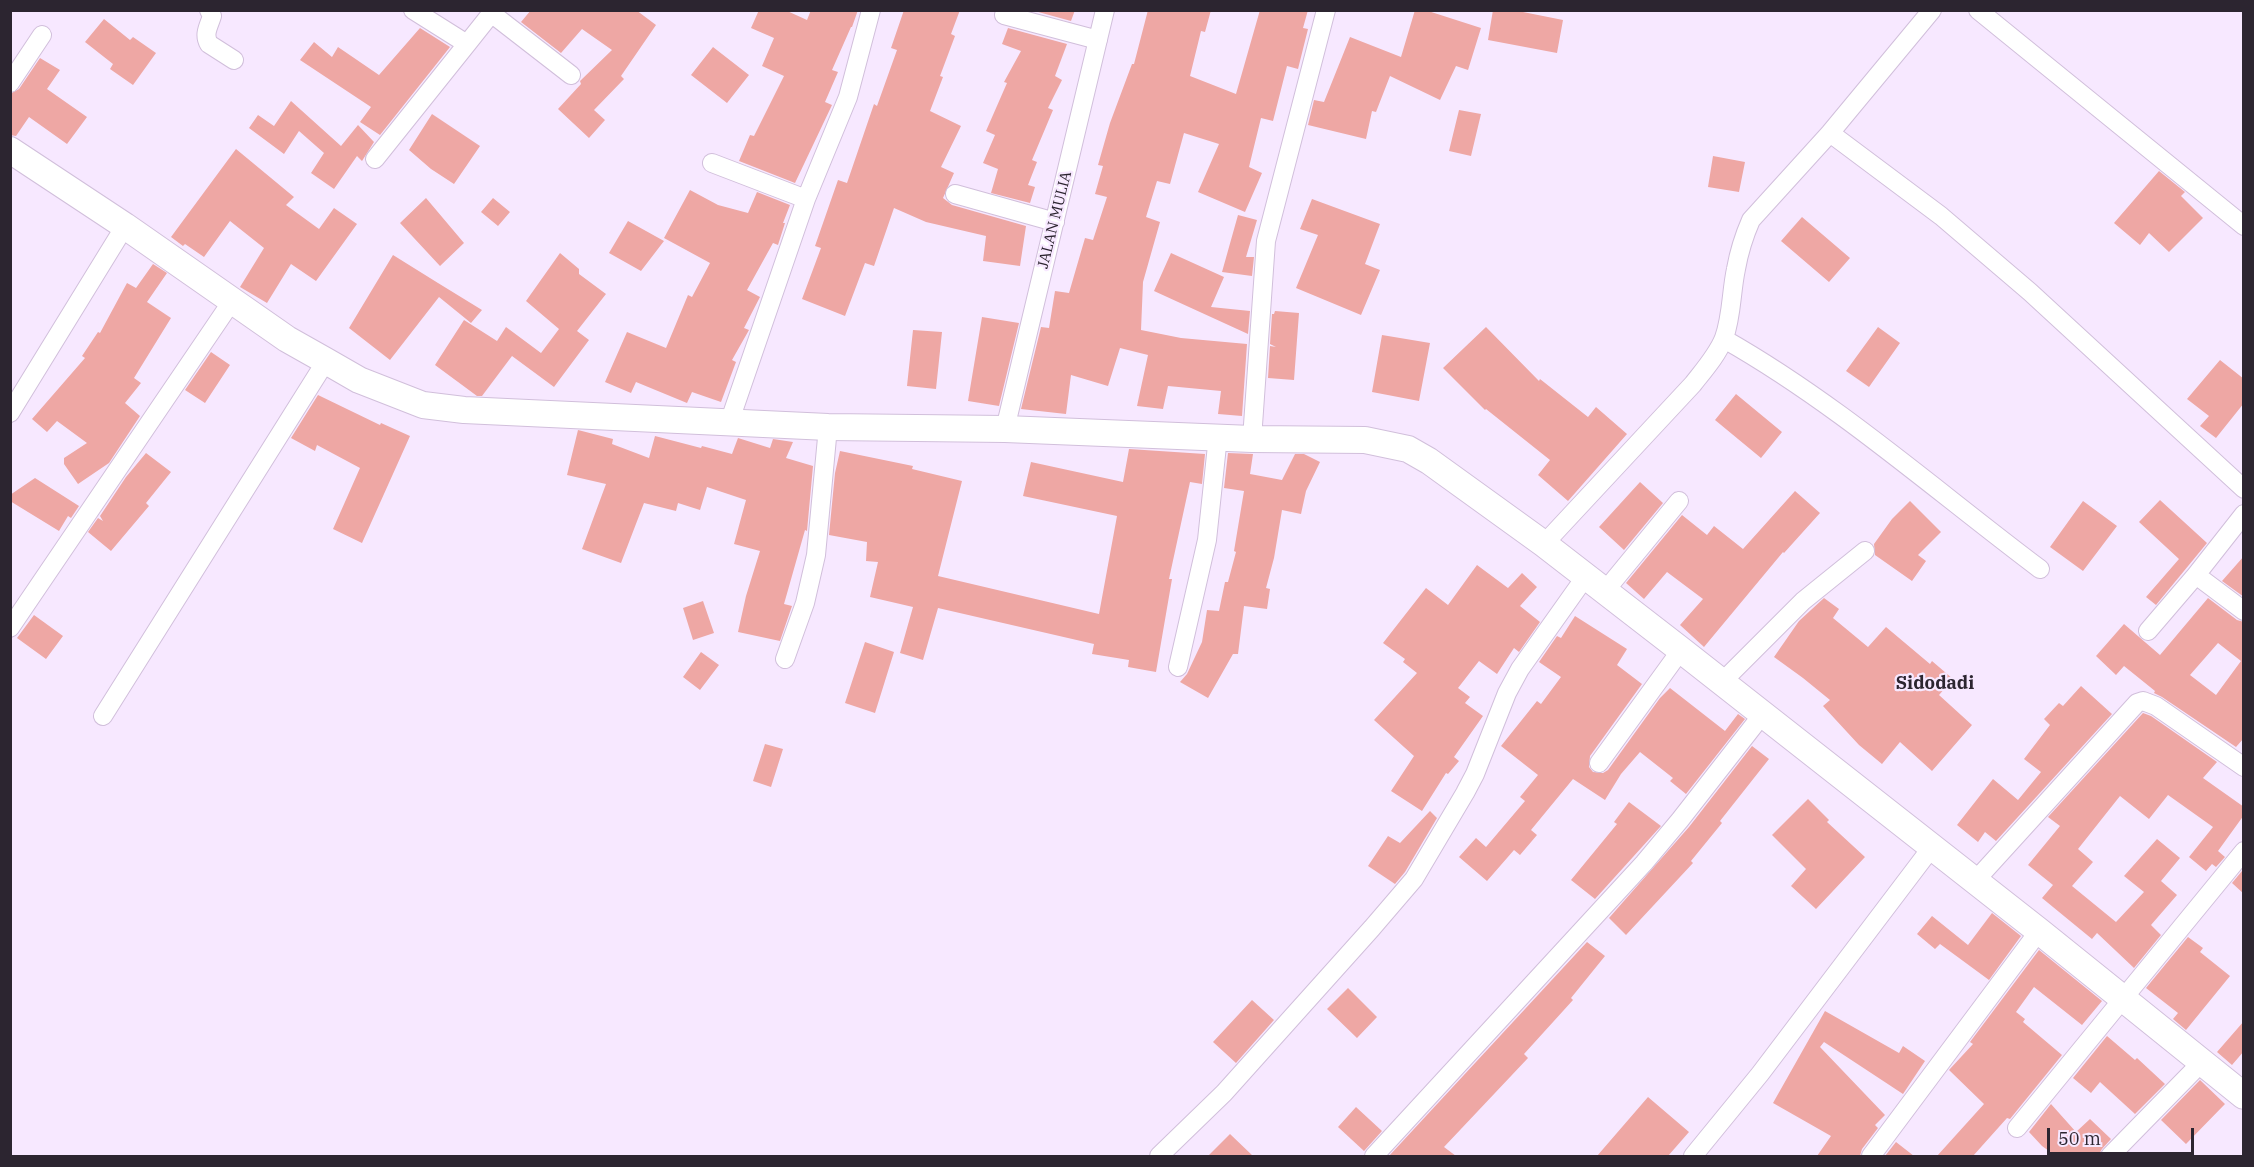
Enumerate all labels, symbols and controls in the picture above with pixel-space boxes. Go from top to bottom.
street label: JALAN MULIA [1034,169,1076,271]
district label: Sidodadi [1896,673,1974,695]
scale bar [2050,1116,2197,1154]
text: 50 m [2058,1127,2101,1150]

